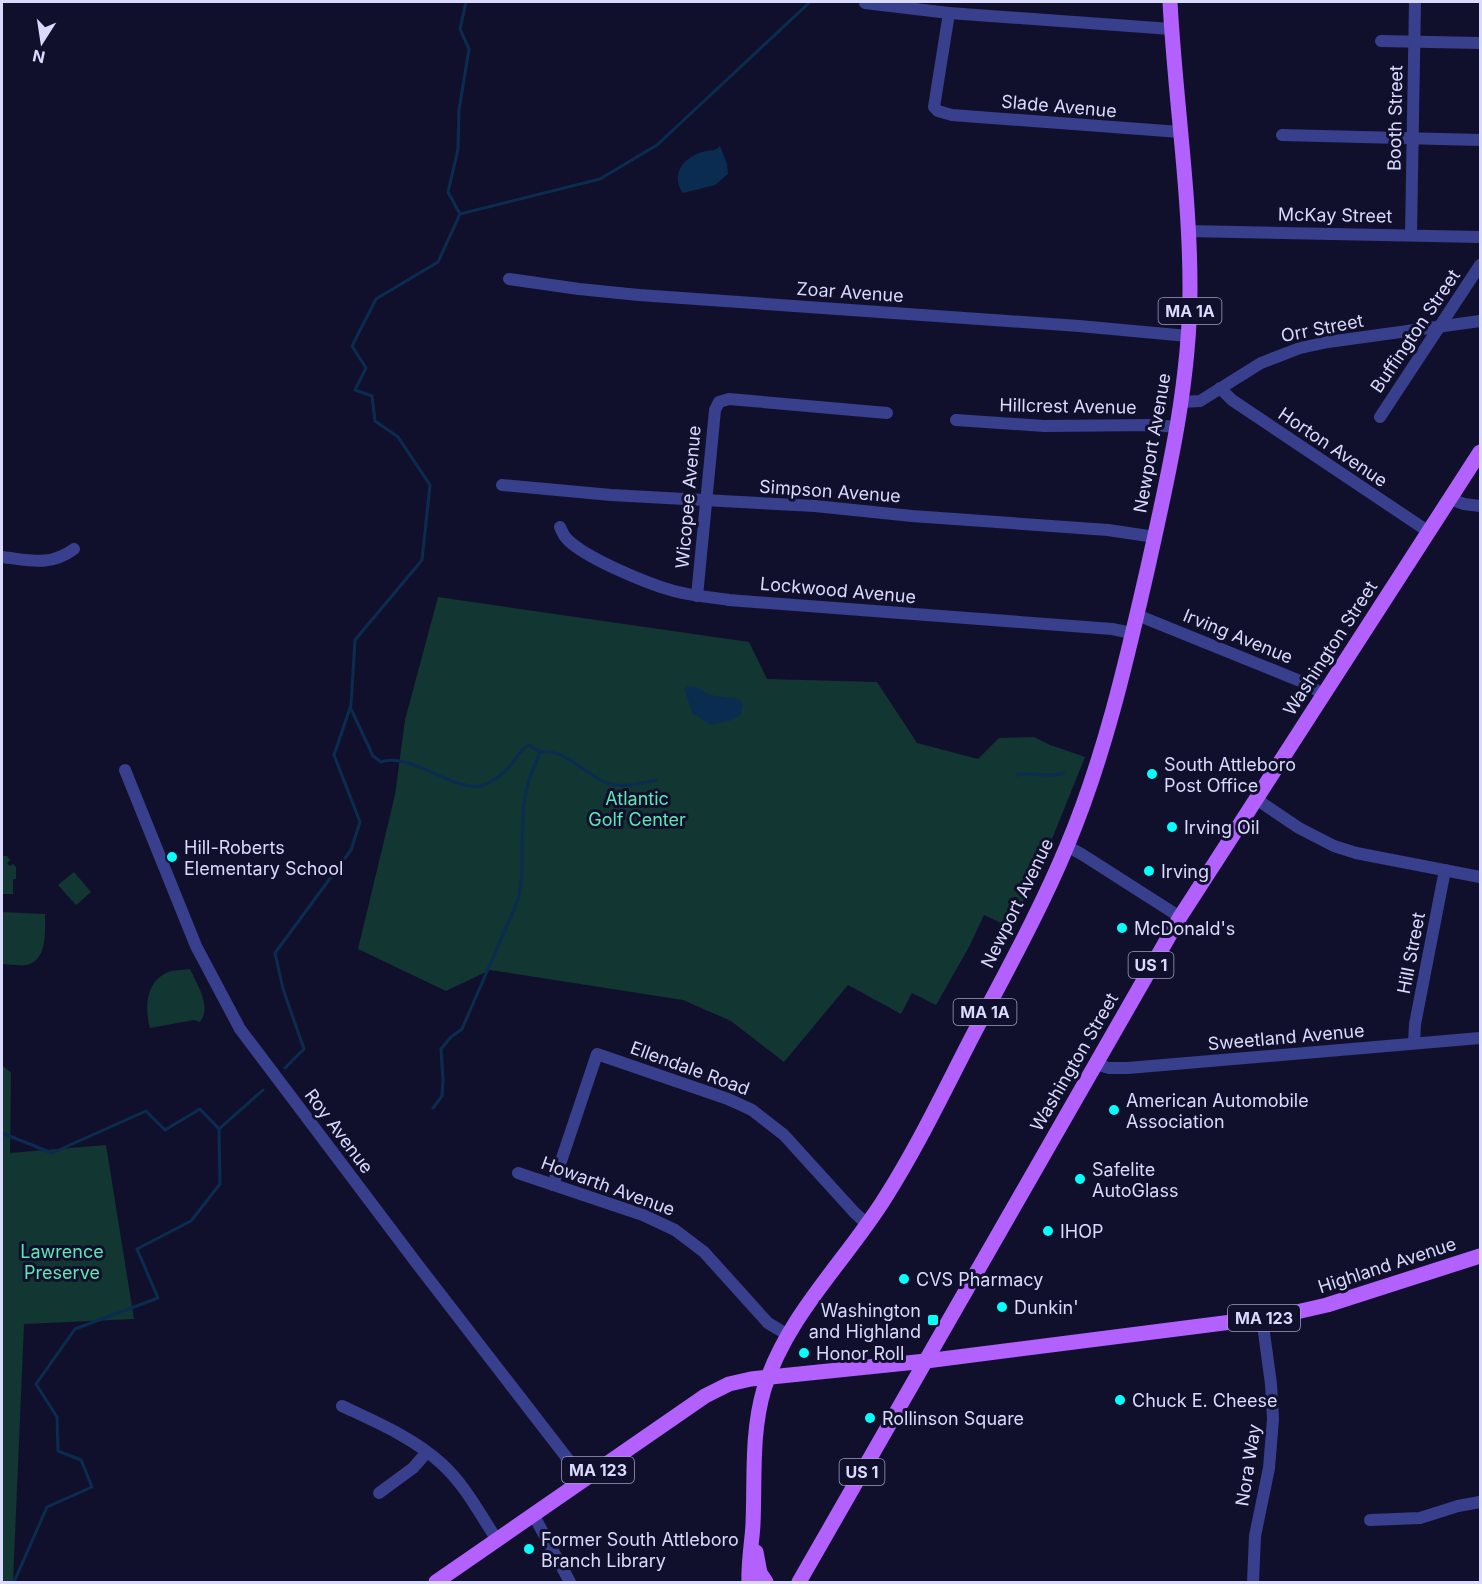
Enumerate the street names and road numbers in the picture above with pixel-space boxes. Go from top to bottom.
street label: Booth Street [1384,65,1406,171]
street label: Slade Avenue [1000,90,1118,122]
street label: McKay Street [1278,204,1393,226]
street label: Buffington Street [1366,265,1464,397]
street label: Zoar Avenue [796,278,904,306]
road number: MA 1A [1158,298,1222,324]
street label: Orr Street [1279,310,1365,346]
street label: Newport Avenue [1129,371,1175,515]
street label: Hillcrest Avenue [999,394,1137,418]
street label: Horton Avenue [1275,403,1391,491]
street label: Wicopee Avenue [671,425,705,569]
street label: Simpson Avenue [758,476,902,506]
street label: Lockwood Avenue [759,573,917,607]
street label: Washington Street [1279,577,1381,719]
street label: Irving Avenue [1180,604,1296,668]
street label: Newport Avenue [977,835,1057,971]
street label: Hill Street [1393,910,1429,995]
road number: US 1 [1128,952,1174,978]
street label: Washington Street [1026,989,1122,1135]
road number: MA 1A [954,999,1016,1025]
street label: Sweetland Avenue [1207,1020,1365,1054]
street label: Ellendale Road [628,1037,752,1099]
street label: Roy Avenue [300,1085,378,1177]
street label: Howarth Avenue [538,1152,678,1220]
street label: Highland Avenue [1315,1233,1459,1297]
road number: MA 123 [1228,1305,1300,1331]
street label: Nora Way [1231,1422,1265,1508]
road number: MA 123 [562,1457,634,1483]
road number: US 1 [840,1459,884,1485]

